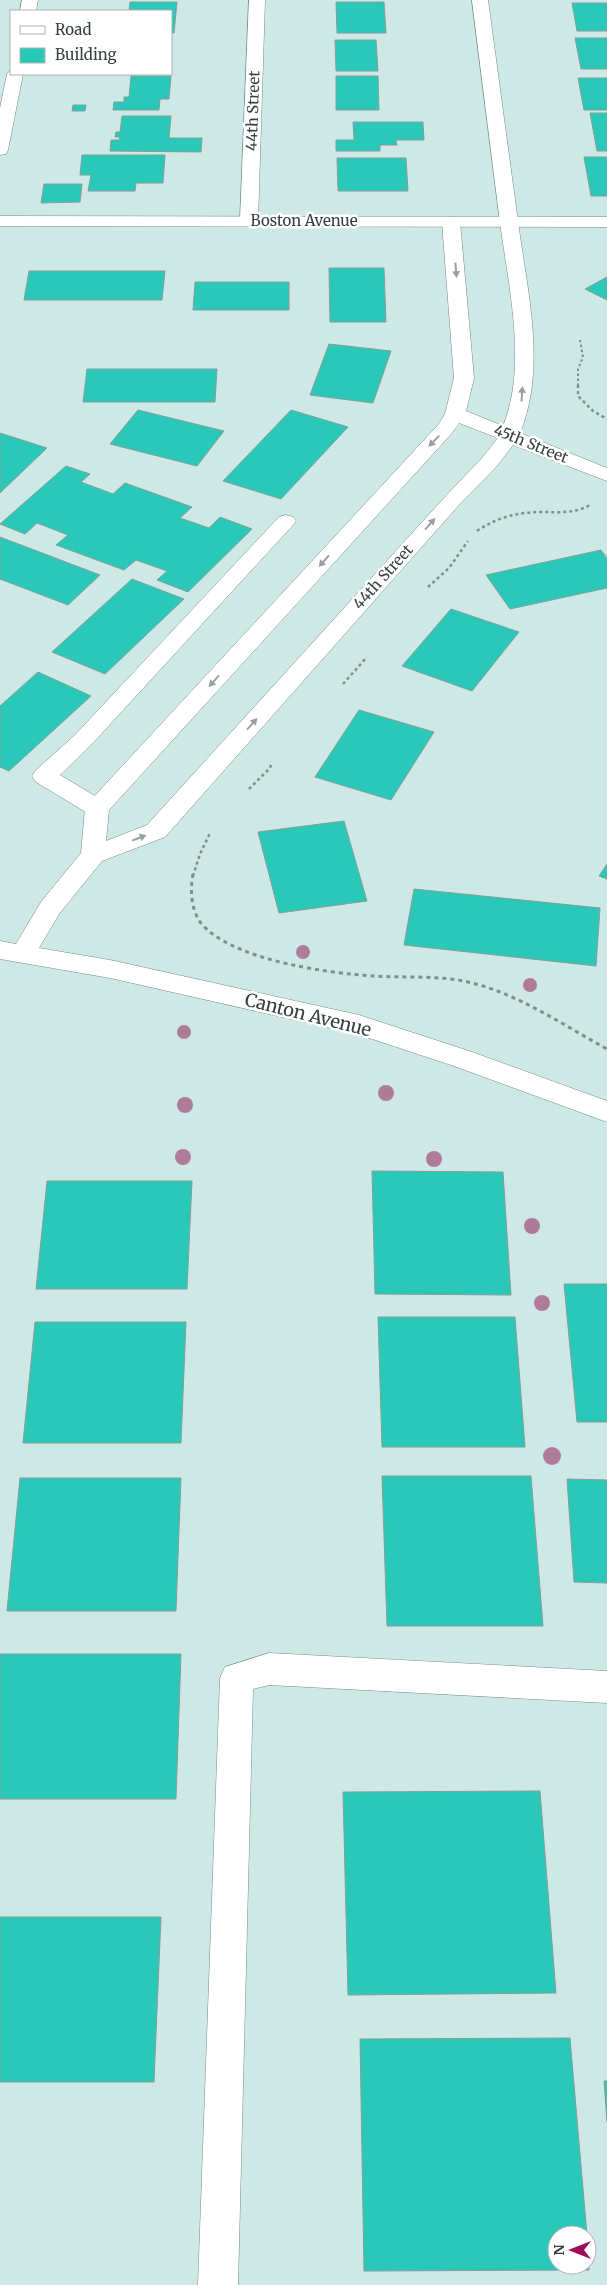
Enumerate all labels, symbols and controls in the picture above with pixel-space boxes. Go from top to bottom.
legend [10,10,172,75]
text: Road [55,20,91,39]
text: Building [55,45,117,64]
street label: 44th Street [242,70,263,151]
street label: Boston Avenue [251,211,358,230]
one-way arrow [452,262,460,278]
one-way arrow [519,386,527,402]
street label: 45th Street [491,420,571,467]
one-way arrow [428,435,440,447]
one-way arrow [425,518,436,531]
street label: 44th Street [349,540,417,613]
one-way arrow [318,554,329,567]
one-way arrow [208,674,220,686]
one-way arrow [246,718,258,730]
one-way arrow [132,833,146,841]
street label: Canton Avenue [242,988,374,1041]
north arrow [547,2225,597,2275]
text: N [550,2244,568,2256]

